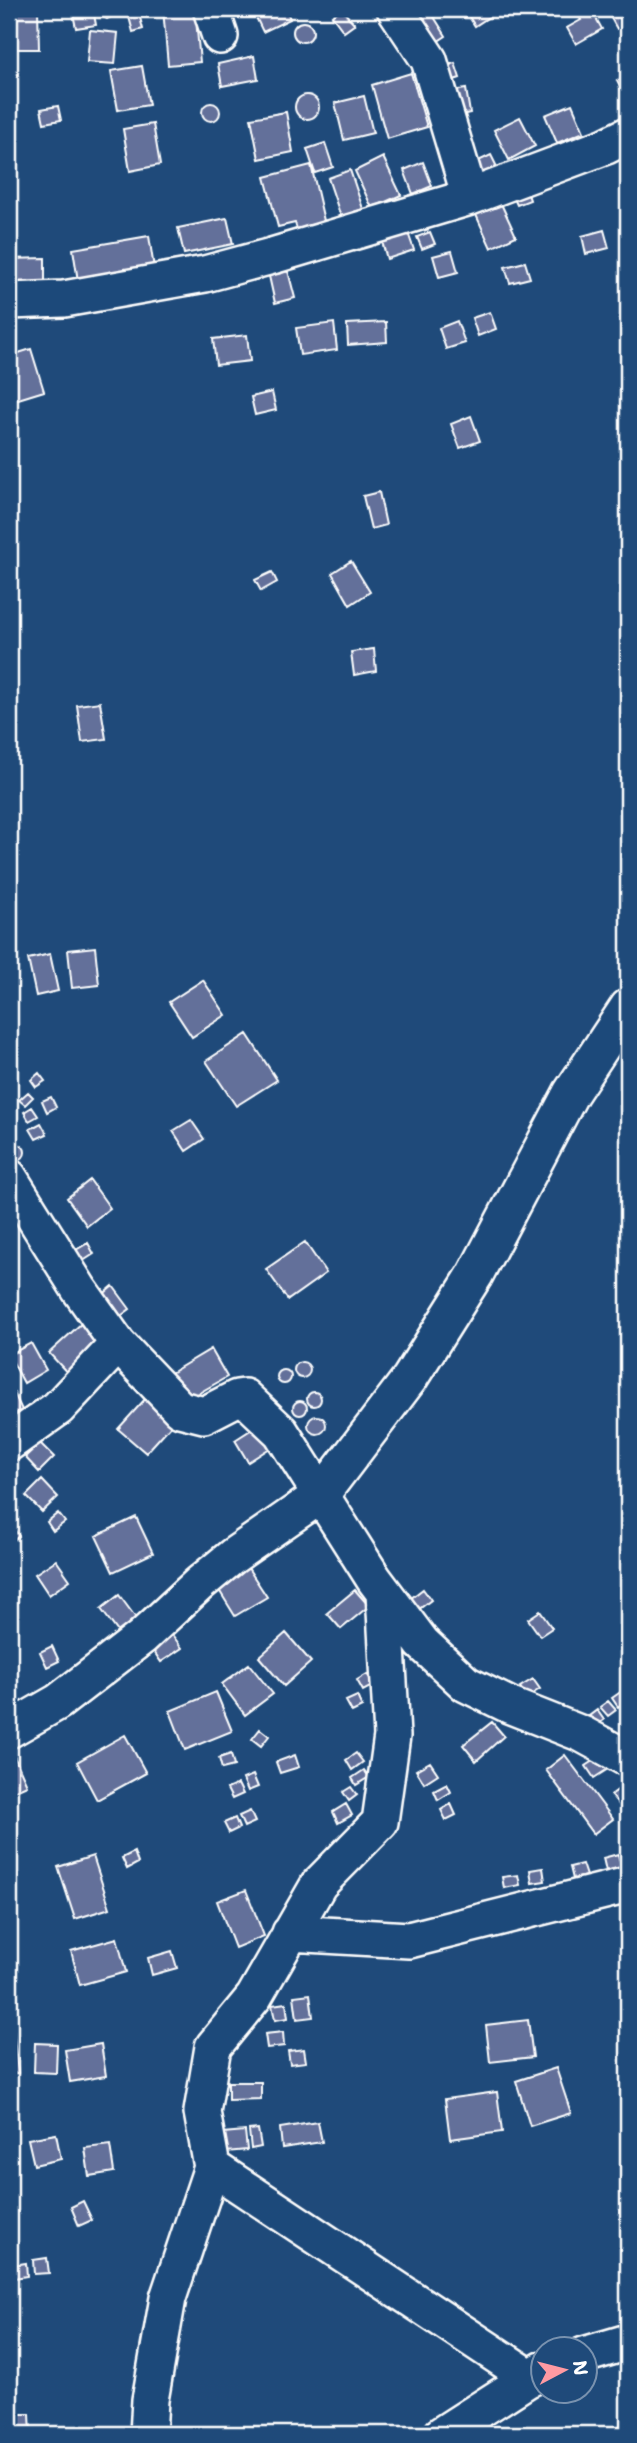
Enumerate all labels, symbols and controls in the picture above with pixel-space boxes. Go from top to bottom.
north arrow [528,2334,598,2404]
text: N [567,2359,594,2377]

